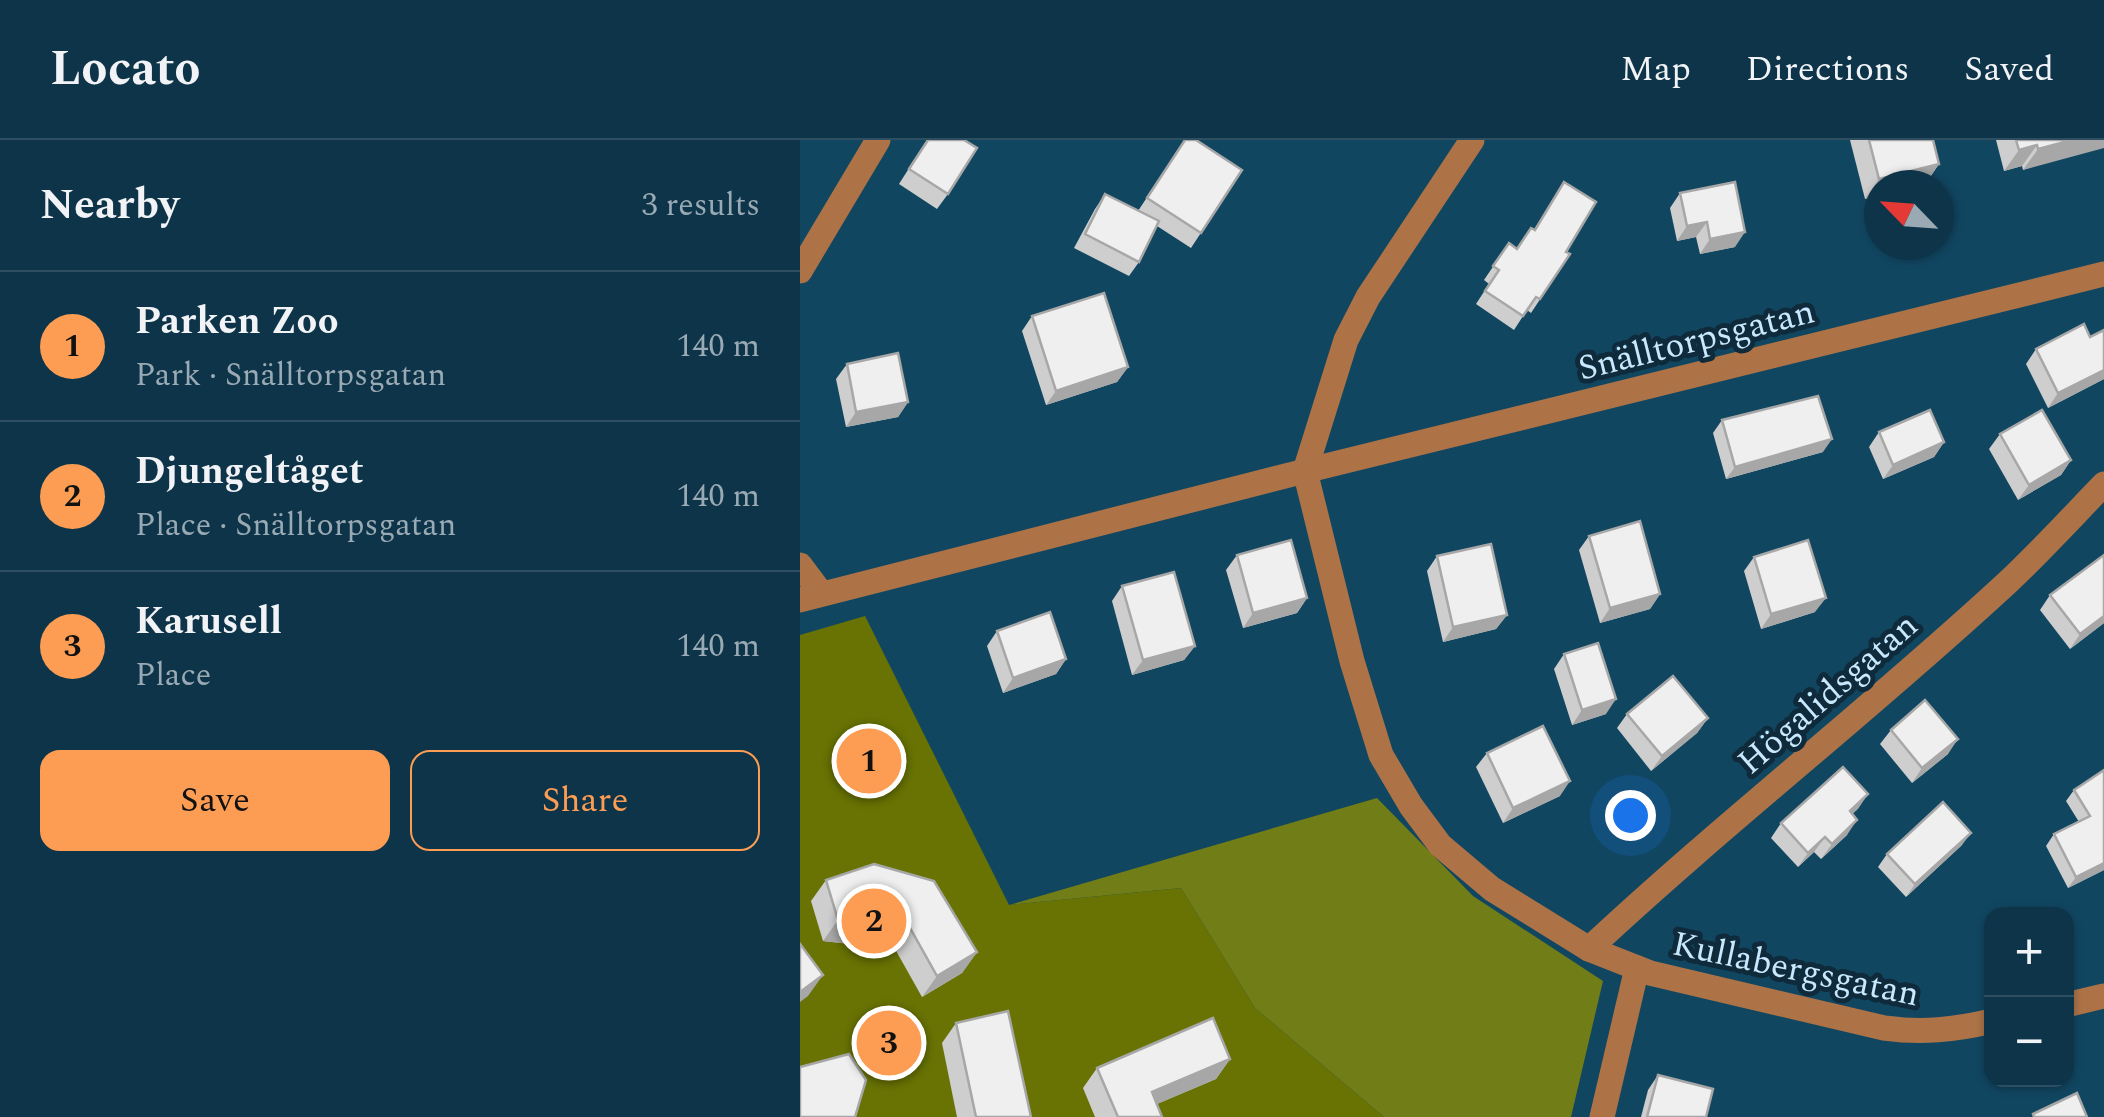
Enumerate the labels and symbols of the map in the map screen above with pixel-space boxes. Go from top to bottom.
north arrow [1864,170,1954,260]
street label: Snälltorpsgatan [1573,285,1820,395]
street label: Högalidsgatan [1726,601,1930,788]
pin: 1 [836,724,902,798]
your location [1605,790,1656,841]
pin: 2 [842,884,906,958]
street label: Kullabergsgatan [1667,917,1924,1021]
pin: 3 [856,1006,922,1080]

